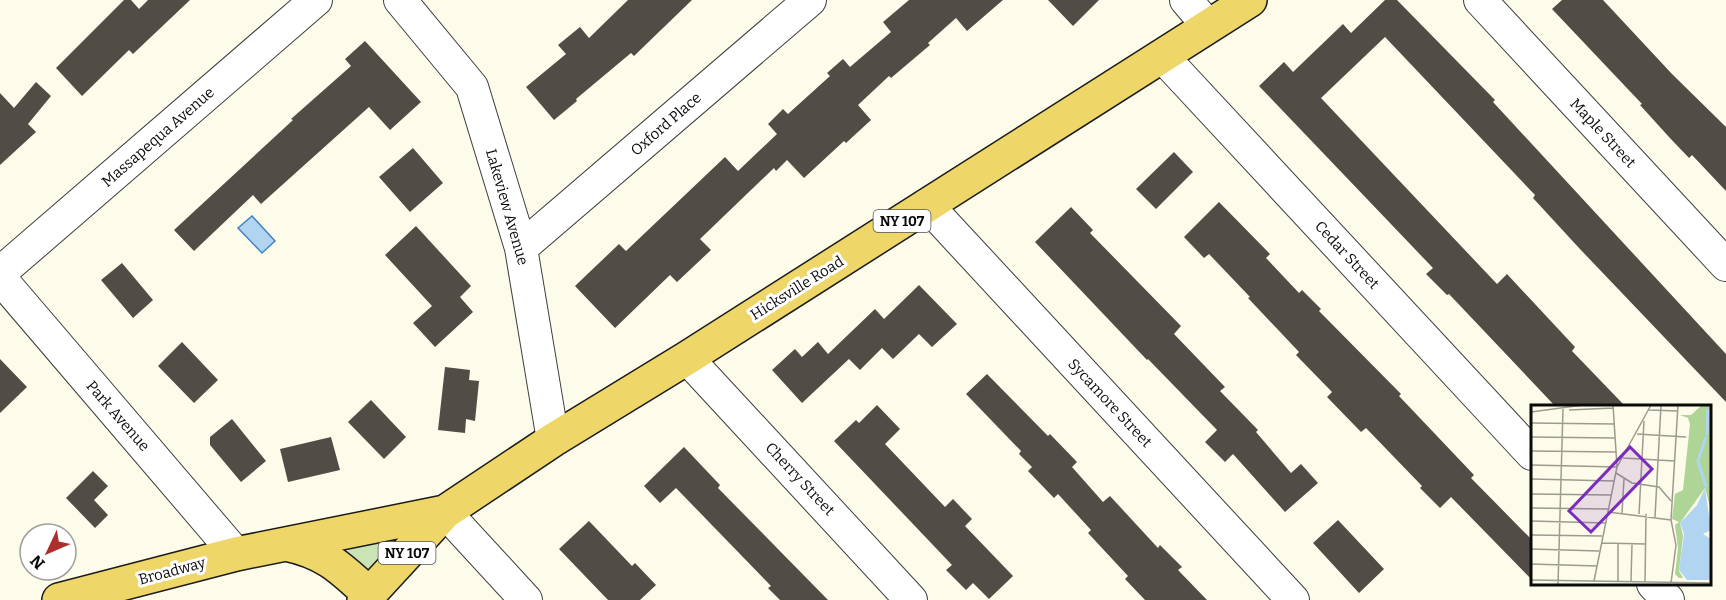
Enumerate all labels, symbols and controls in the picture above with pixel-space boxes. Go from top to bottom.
street label: Massapequa Avenue [98,83,218,191]
street label: Oxford Place [627,89,705,159]
street label: Maple Street [1566,95,1640,172]
street label: Lakeview Avenue [482,147,532,267]
road number: NY 107 [874,210,930,232]
street label: Cedar Street [1311,217,1383,293]
street label: Hicksville Road [747,252,847,324]
street label: Sycamore Street [1064,355,1156,451]
street label: Park Avenue [83,377,153,455]
inset map [1531,405,1711,585]
street label: Cherry Street [762,439,839,520]
north arrow [18,522,78,582]
road number: NY 107 [378,542,436,564]
text: N [26,551,49,573]
street label: Broadway [137,553,207,589]

